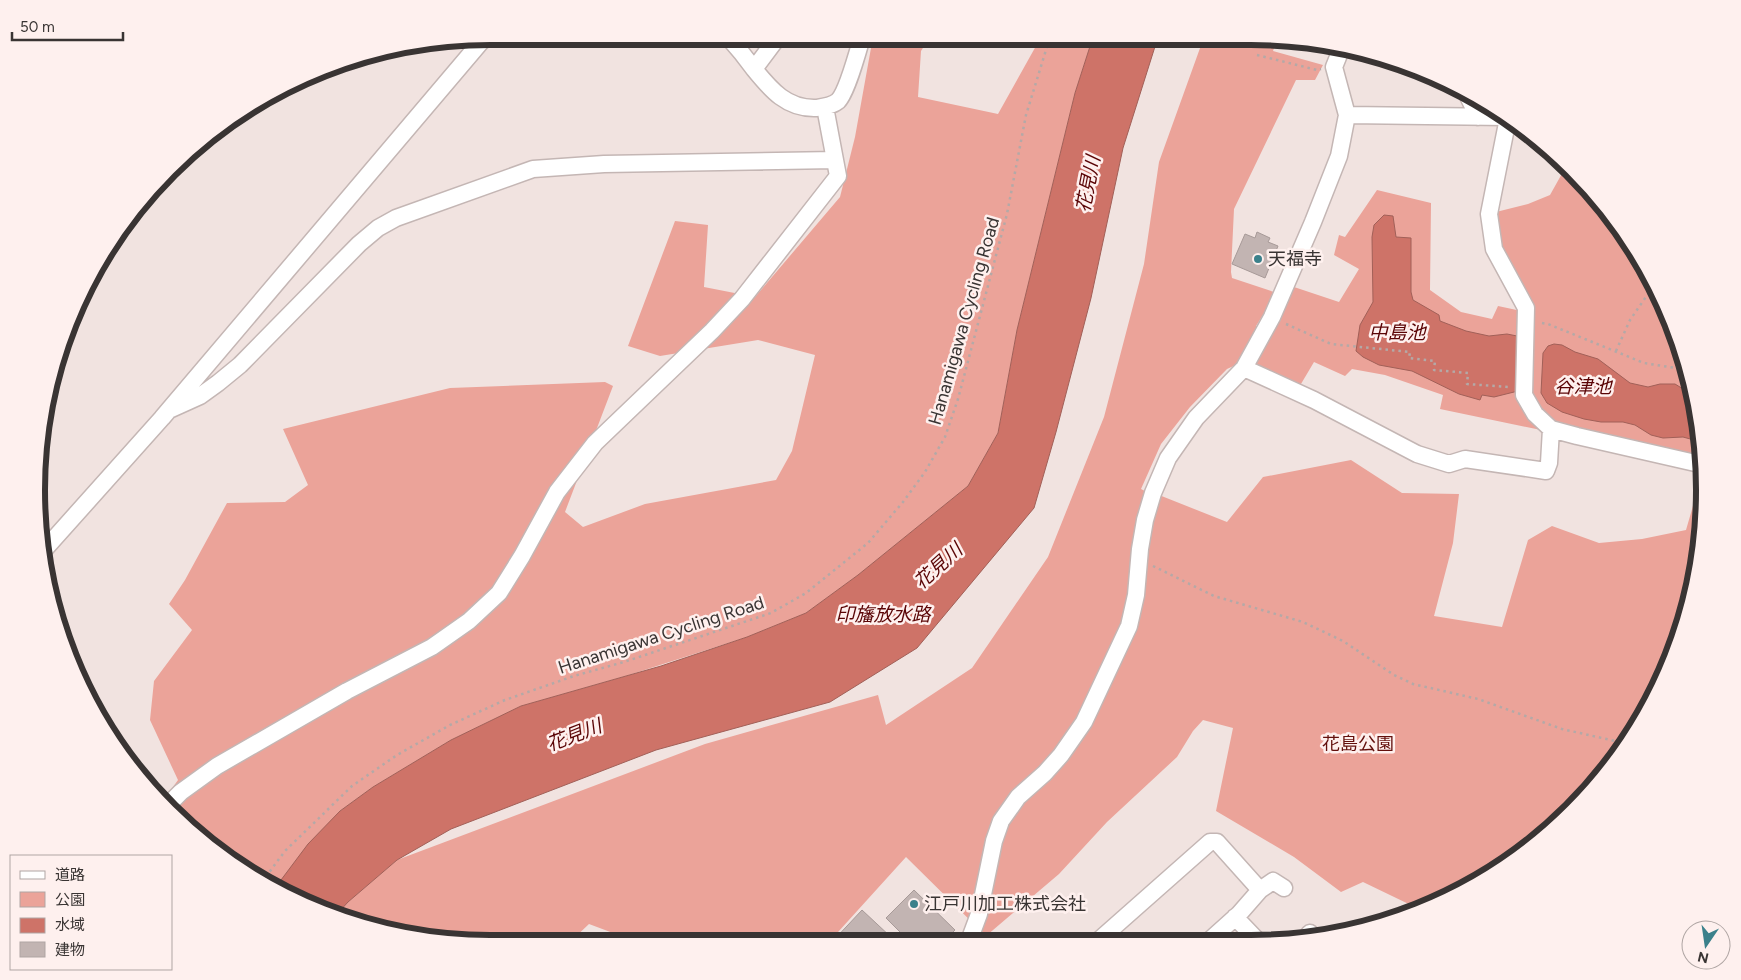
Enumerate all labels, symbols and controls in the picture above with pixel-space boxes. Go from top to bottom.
scale bar [12,10,124,42]
text: 50 m [20,18,55,36]
water label: 花見川 [1071,152,1105,214]
street label: Hanamigawa Cycling Road [924,215,1004,427]
place label: 天福寺 [1268,248,1322,270]
marker: 天福寺 [1252,253,1264,265]
water label: 中島池 [1368,321,1427,344]
water label: 谷津池 [1554,375,1613,398]
water label: 花見川 [909,537,968,594]
street label: Hanamigawa Cycling Road [555,591,767,679]
water label: 印旛放水路 [835,603,932,626]
water label: 花見川 [543,713,607,756]
park label: 花島公園 [1322,733,1394,755]
legend [10,855,172,970]
text: 道路 [55,866,85,884]
text: 公園 [55,891,85,909]
place label: 江戸川加工株式会社 [924,893,1086,915]
marker: 江戸川加工株式会社 [908,898,920,910]
text: 水域 [55,916,85,934]
north arrow [1681,920,1731,970]
text: 建物 [55,941,85,959]
text: N [1696,948,1710,967]

